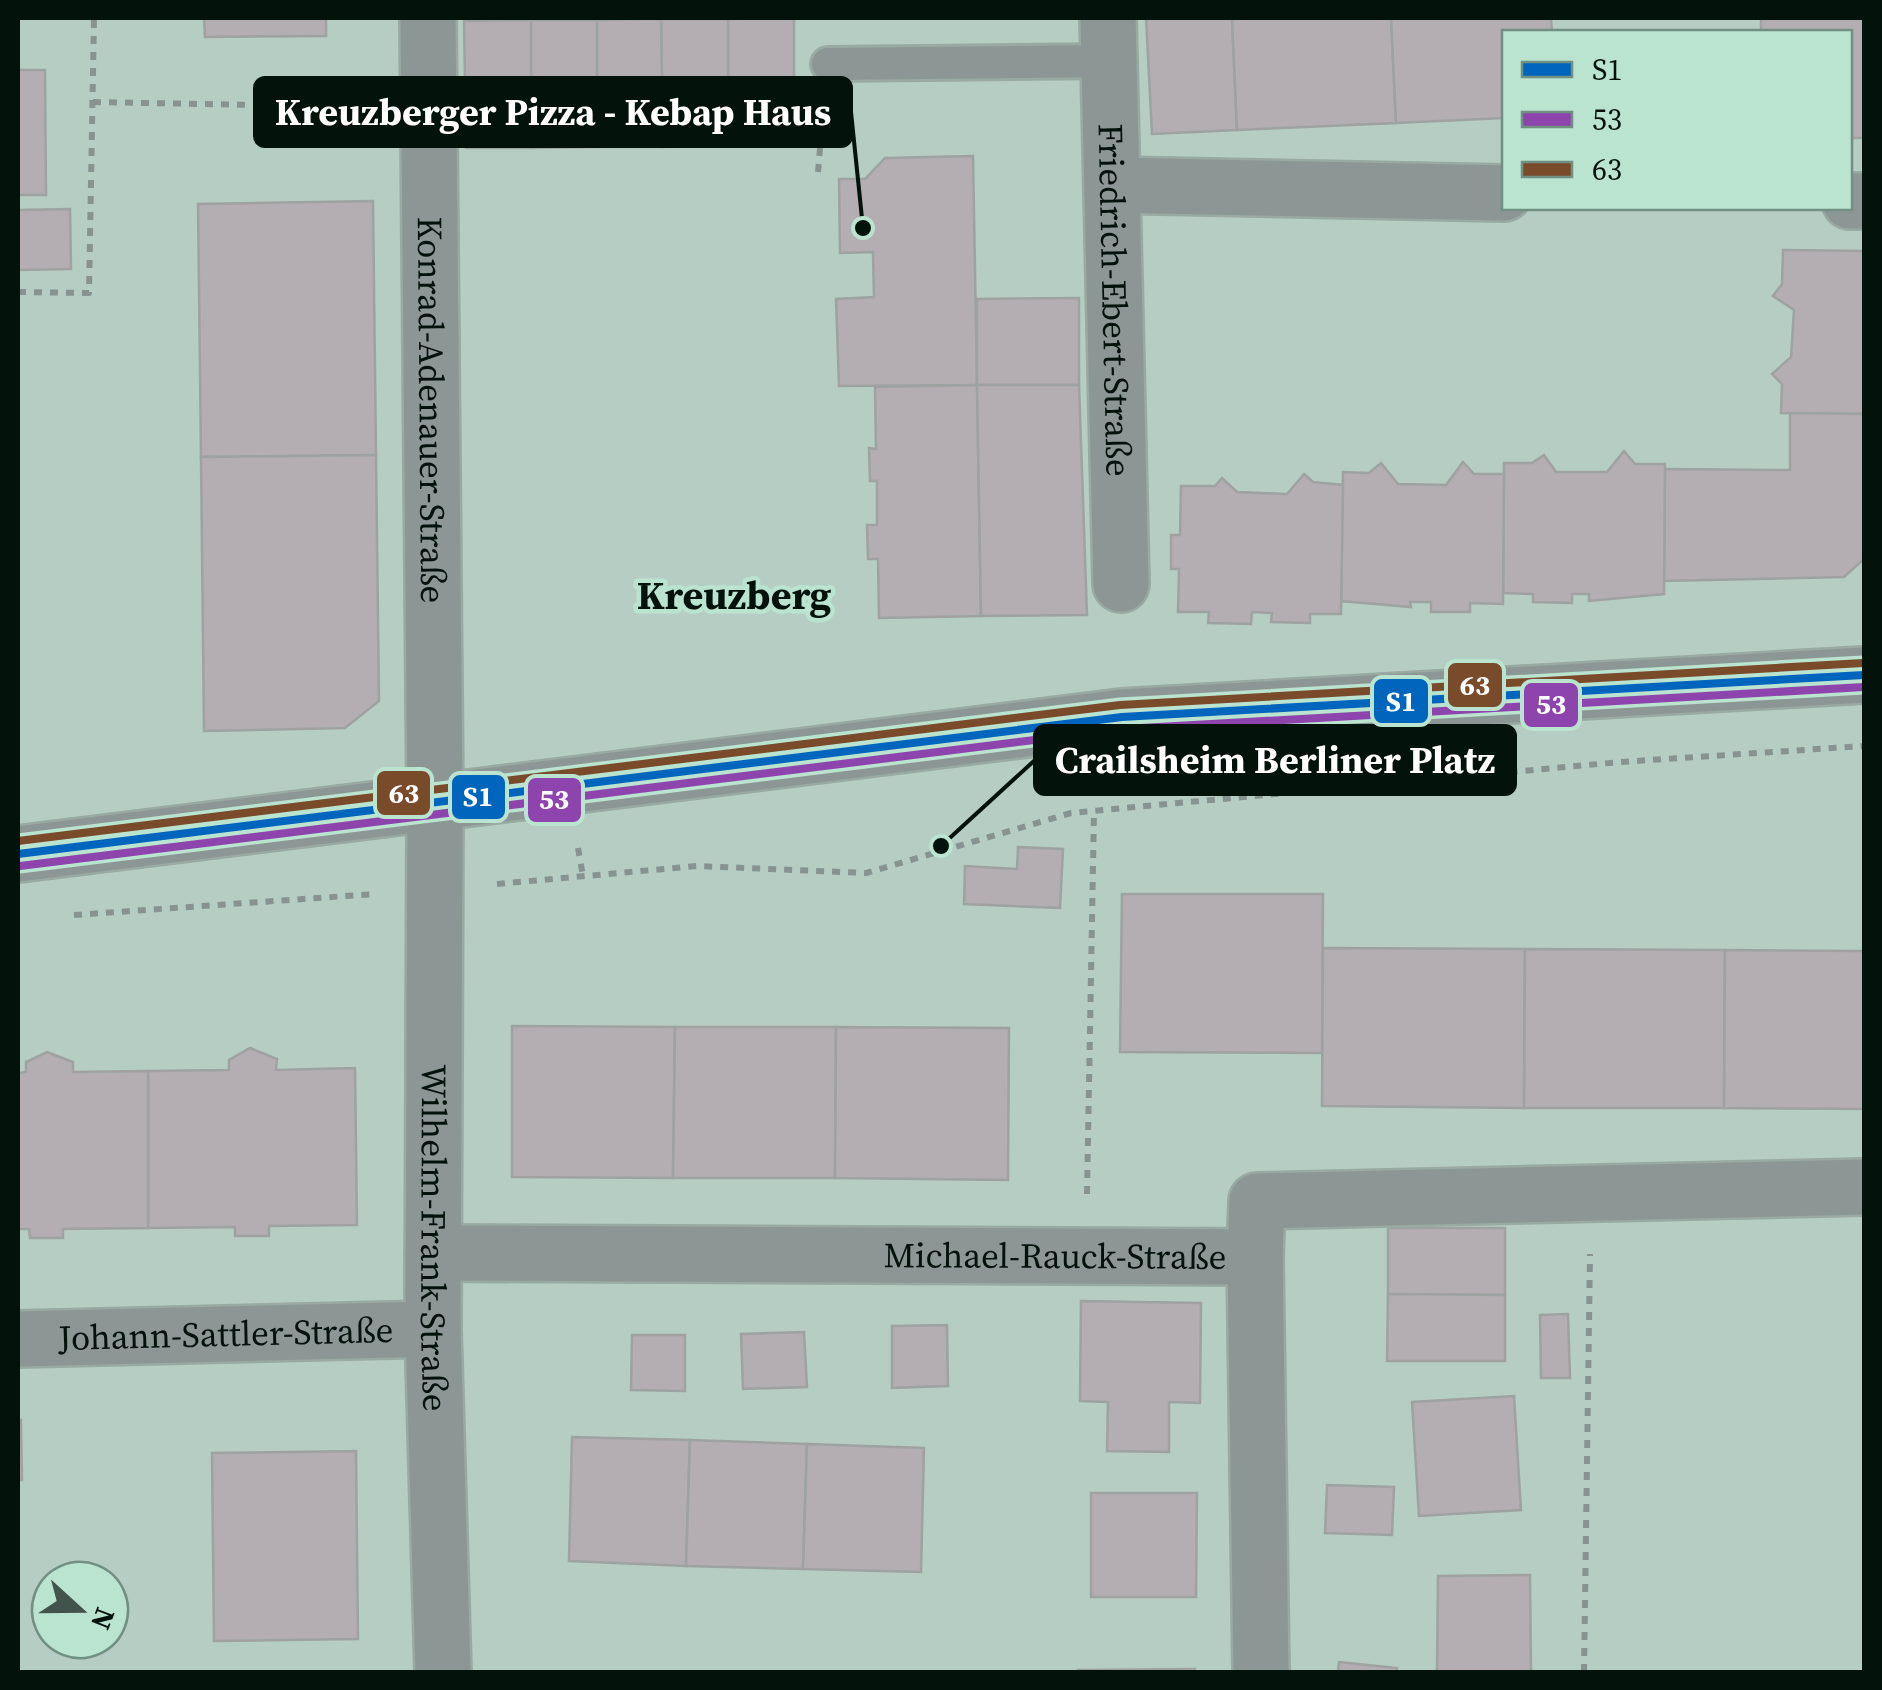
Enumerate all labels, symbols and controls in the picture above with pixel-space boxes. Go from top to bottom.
legend [1502,30,1852,210]
text: S1 [1592,49,1622,90]
callout: Kreuzberger Pizza - Kebap Haus [255,78,851,146]
text: Kreuzberger Pizza - Kebap Haus [275,86,831,138]
text: 53 [1592,99,1622,140]
street label: Friedrich-Ebert-Straße [1086,123,1143,477]
text: 63 [1592,149,1622,190]
street label: Konrad-Adenauer-Straße [406,216,457,604]
district label: Kreuzberg [637,568,832,622]
line badge: 63 [1446,661,1504,709]
text: 63 [1460,666,1490,704]
line badge: S1 [1372,677,1430,725]
line badge: 53 [1522,681,1580,729]
text: S1 [1386,682,1416,720]
text: 53 [1536,685,1566,723]
callout: Crailsheim Berliner Platz [1035,726,1515,794]
text: Crailsheim Berliner Platz [1055,734,1496,786]
line badge: 63 [375,769,432,817]
line badge: S1 [450,773,507,821]
text: 63 [389,774,419,812]
line badge: 53 [526,776,583,824]
text: S1 [463,777,493,815]
text: 53 [539,780,569,818]
street label: Wilhelm-Frank-Straße [409,1064,459,1412]
street label: Michael-Rauck-Straße [883,1231,1227,1281]
street label: Johann-Sattler-Straße [57,1306,394,1362]
north arrow [30,1560,130,1660]
text: N [82,1603,125,1635]

